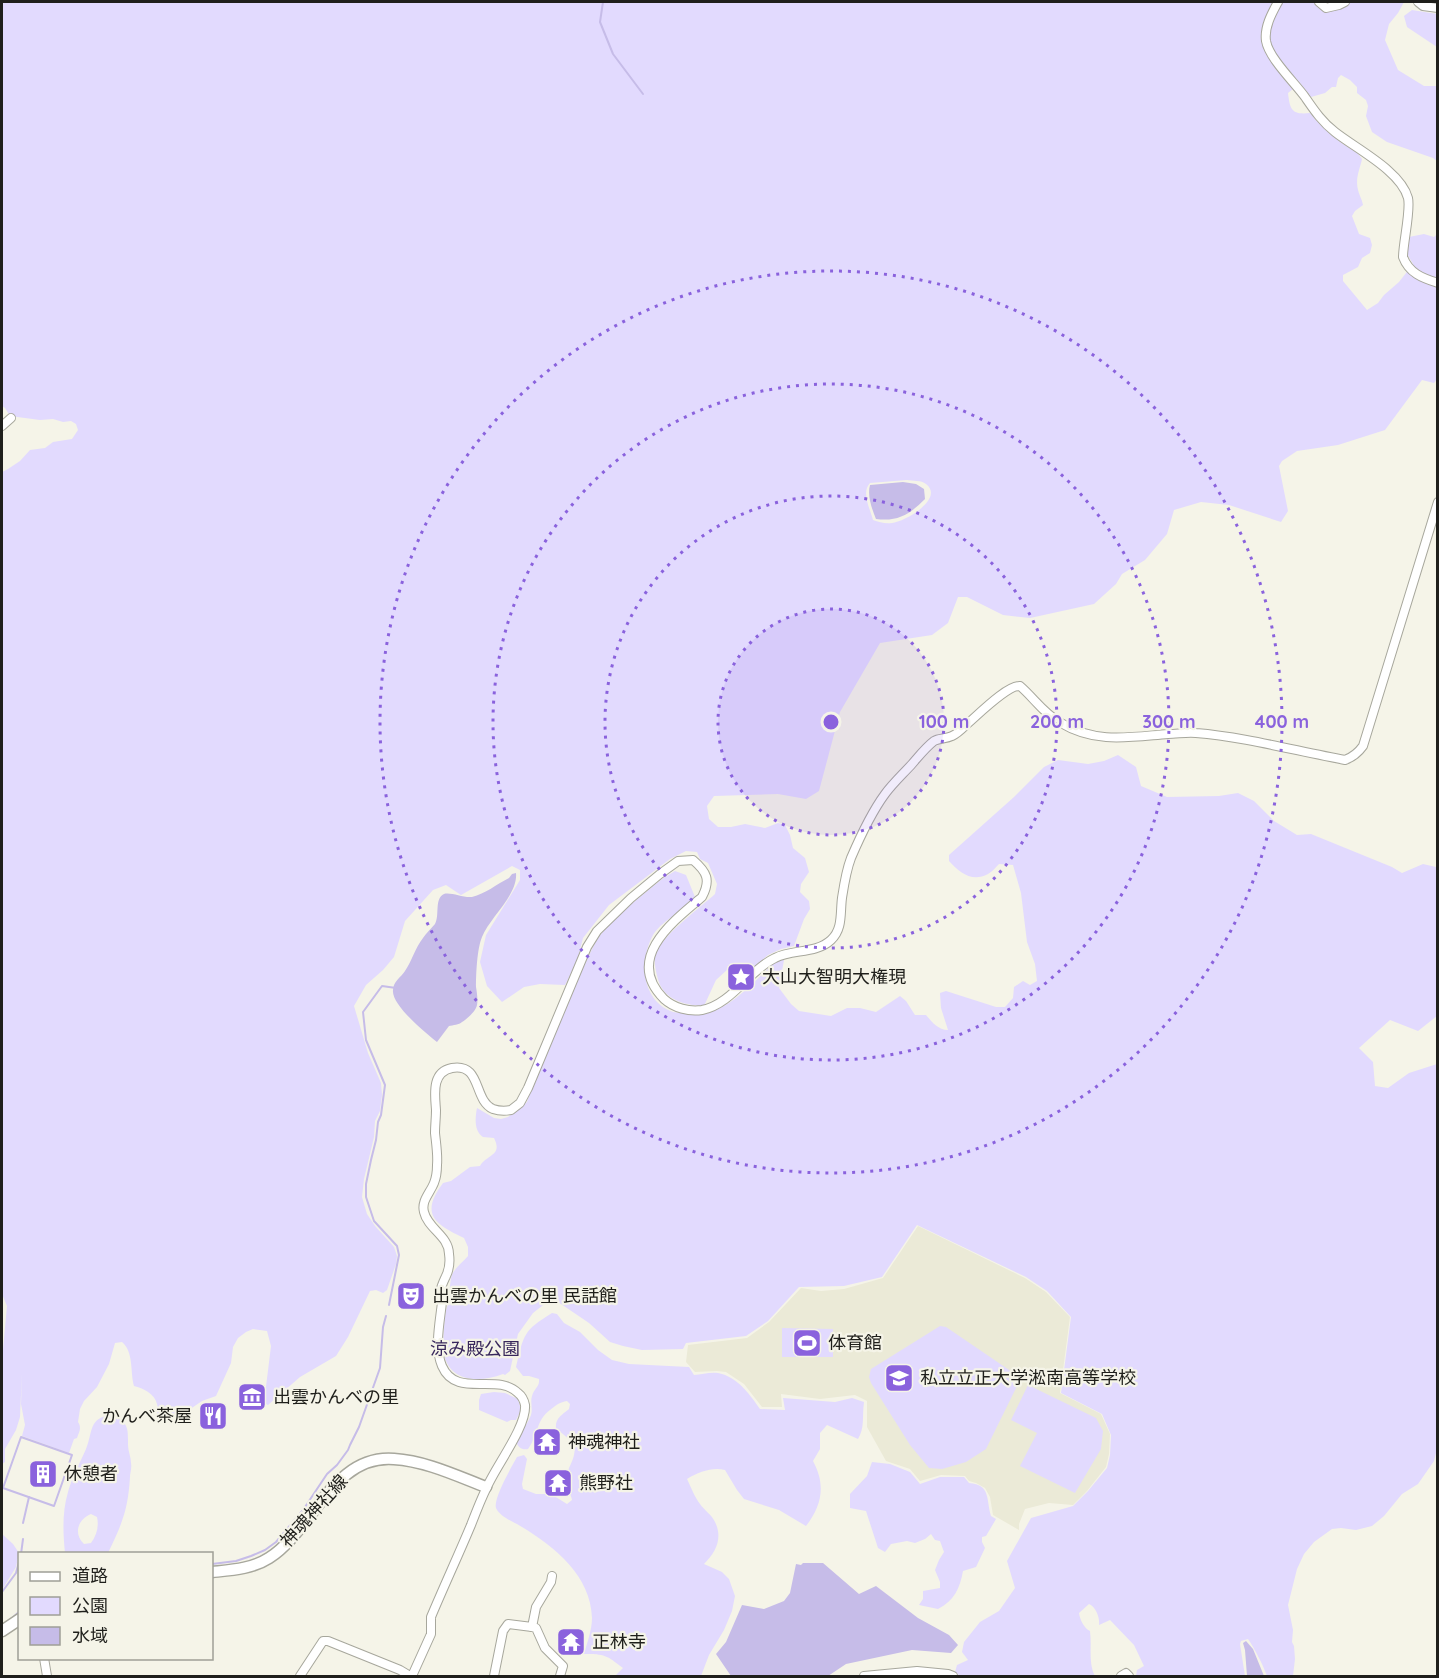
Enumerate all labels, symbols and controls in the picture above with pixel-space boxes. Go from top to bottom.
text: 100 m [919,710,969,733]
text: 200 m [1030,710,1084,733]
text: 300 m [1142,710,1196,733]
text: 400 m [1255,710,1309,733]
centre of rings [821,712,841,732]
place icon: 大山大智明大権現 [725,961,757,993]
place label: 大山大智明大権現 [762,965,906,988]
theatre icon: 出雲かんべの里 民話館 [395,1280,427,1312]
place label: 出雲かんべの里 民話館 [432,1284,617,1307]
sports icon: 体育館 [791,1327,823,1359]
place label: 体育館 [828,1331,882,1354]
park label: 涼み殿公園 [430,1337,520,1360]
school or university icon: 私立立正大学淞南高等学校 [883,1362,915,1394]
place label: 私立立正大学淞南高等学校 [920,1366,1136,1389]
museum icon: 出雲かんべの里 [236,1381,268,1413]
place label: 出雲かんべの里 [273,1385,399,1408]
restaurant icon: かんべ茶屋 [197,1400,229,1432]
place label: かんべ茶屋 [102,1404,192,1427]
temple icon: 神魂神社 [531,1426,563,1458]
place label: 神魂神社 [568,1430,640,1453]
building icon: 休憩者 [27,1458,59,1490]
place label: 休憩者 [64,1462,118,1485]
temple icon: 熊野社 [542,1467,574,1499]
street label: 神魂神社線 [275,1470,352,1552]
place label: 熊野社 [579,1471,633,1494]
legend [18,1552,213,1660]
text: 道路 [72,1564,108,1587]
text: 公園 [72,1594,108,1617]
text: 水域 [72,1624,108,1647]
temple icon: 正林寺 [555,1626,587,1658]
place label: 正林寺 [592,1630,646,1653]

